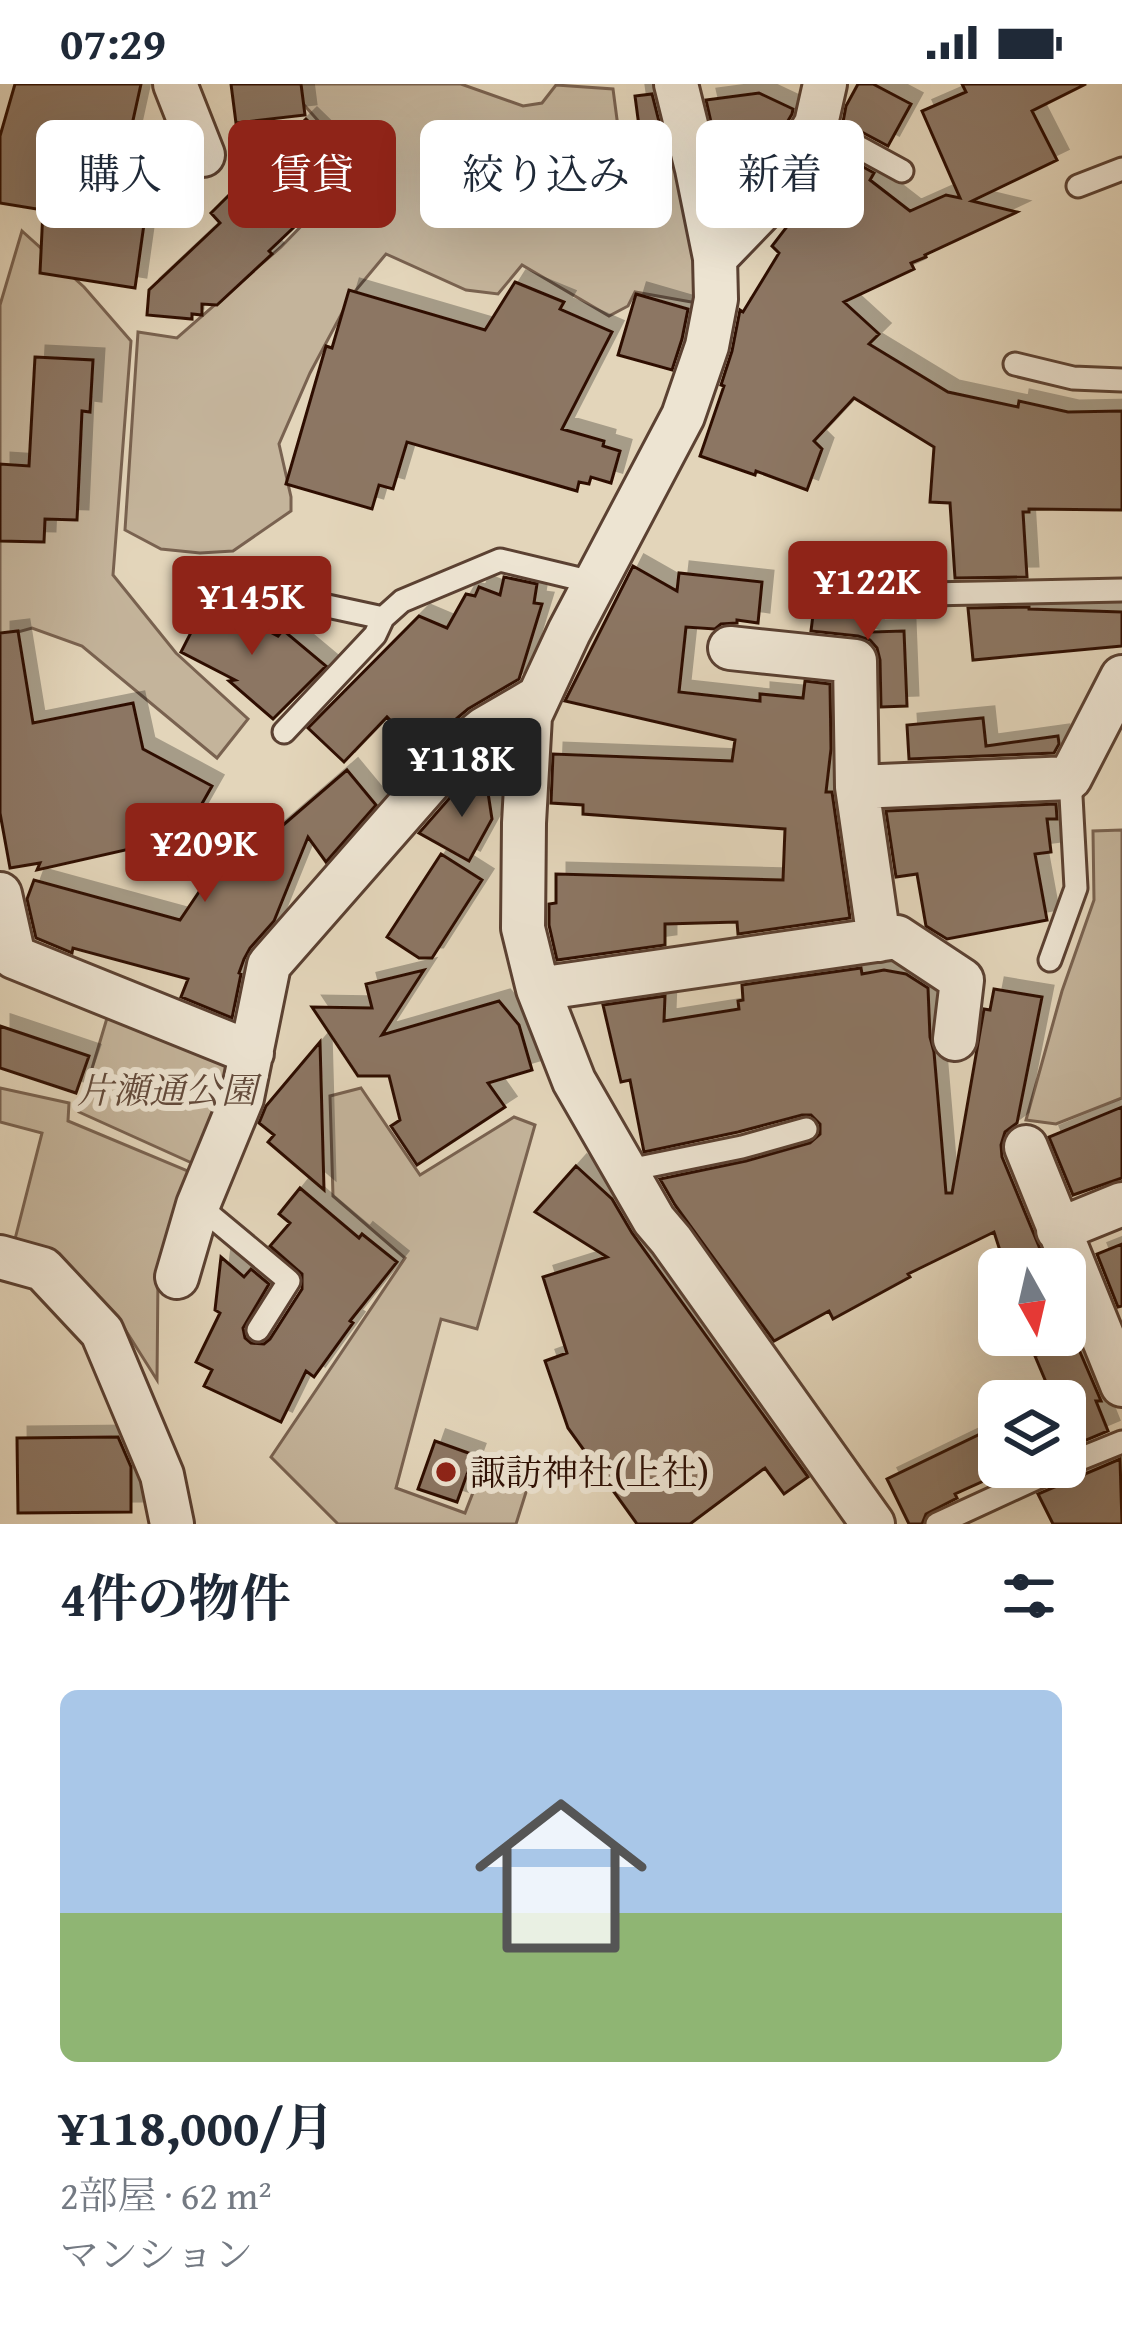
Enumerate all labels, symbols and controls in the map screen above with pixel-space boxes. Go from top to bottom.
text: 07:29 [60,10,166,75]
chip: 購入 [36,120,204,228]
chip: 賃貸 [228,120,396,228]
chip: 絞り込み [420,120,672,228]
chip: 新着 [696,120,864,228]
pin: ¥122K [784,541,952,643]
text: ¥122K [815,551,921,608]
pin: ¥145K [168,556,336,658]
text: ¥145K [199,566,305,623]
pin: ¥118K [378,718,546,820]
text: ¥118K [409,728,515,785]
pin: ¥209K [121,803,289,905]
text: ¥209K [152,813,258,870]
park label: 片瀬通公園 [77,1063,262,1116]
north arrow [978,1248,1086,1356]
map controls [978,1248,1086,1488]
button: layers [978,1380,1086,1488]
place label: 諏訪神社(上社) [470,1445,709,1498]
marker: 諏訪神社(上社) [433,1459,459,1485]
text: 4件の物件 [60,1560,290,1635]
icon: filters [996,1563,1062,1629]
icon: home [453,1768,669,1984]
text: ¥118,000/月 [60,2089,335,2164]
text: 2部屋 · 62 m² [60,2166,272,2223]
text: マンション [60,2225,253,2282]

